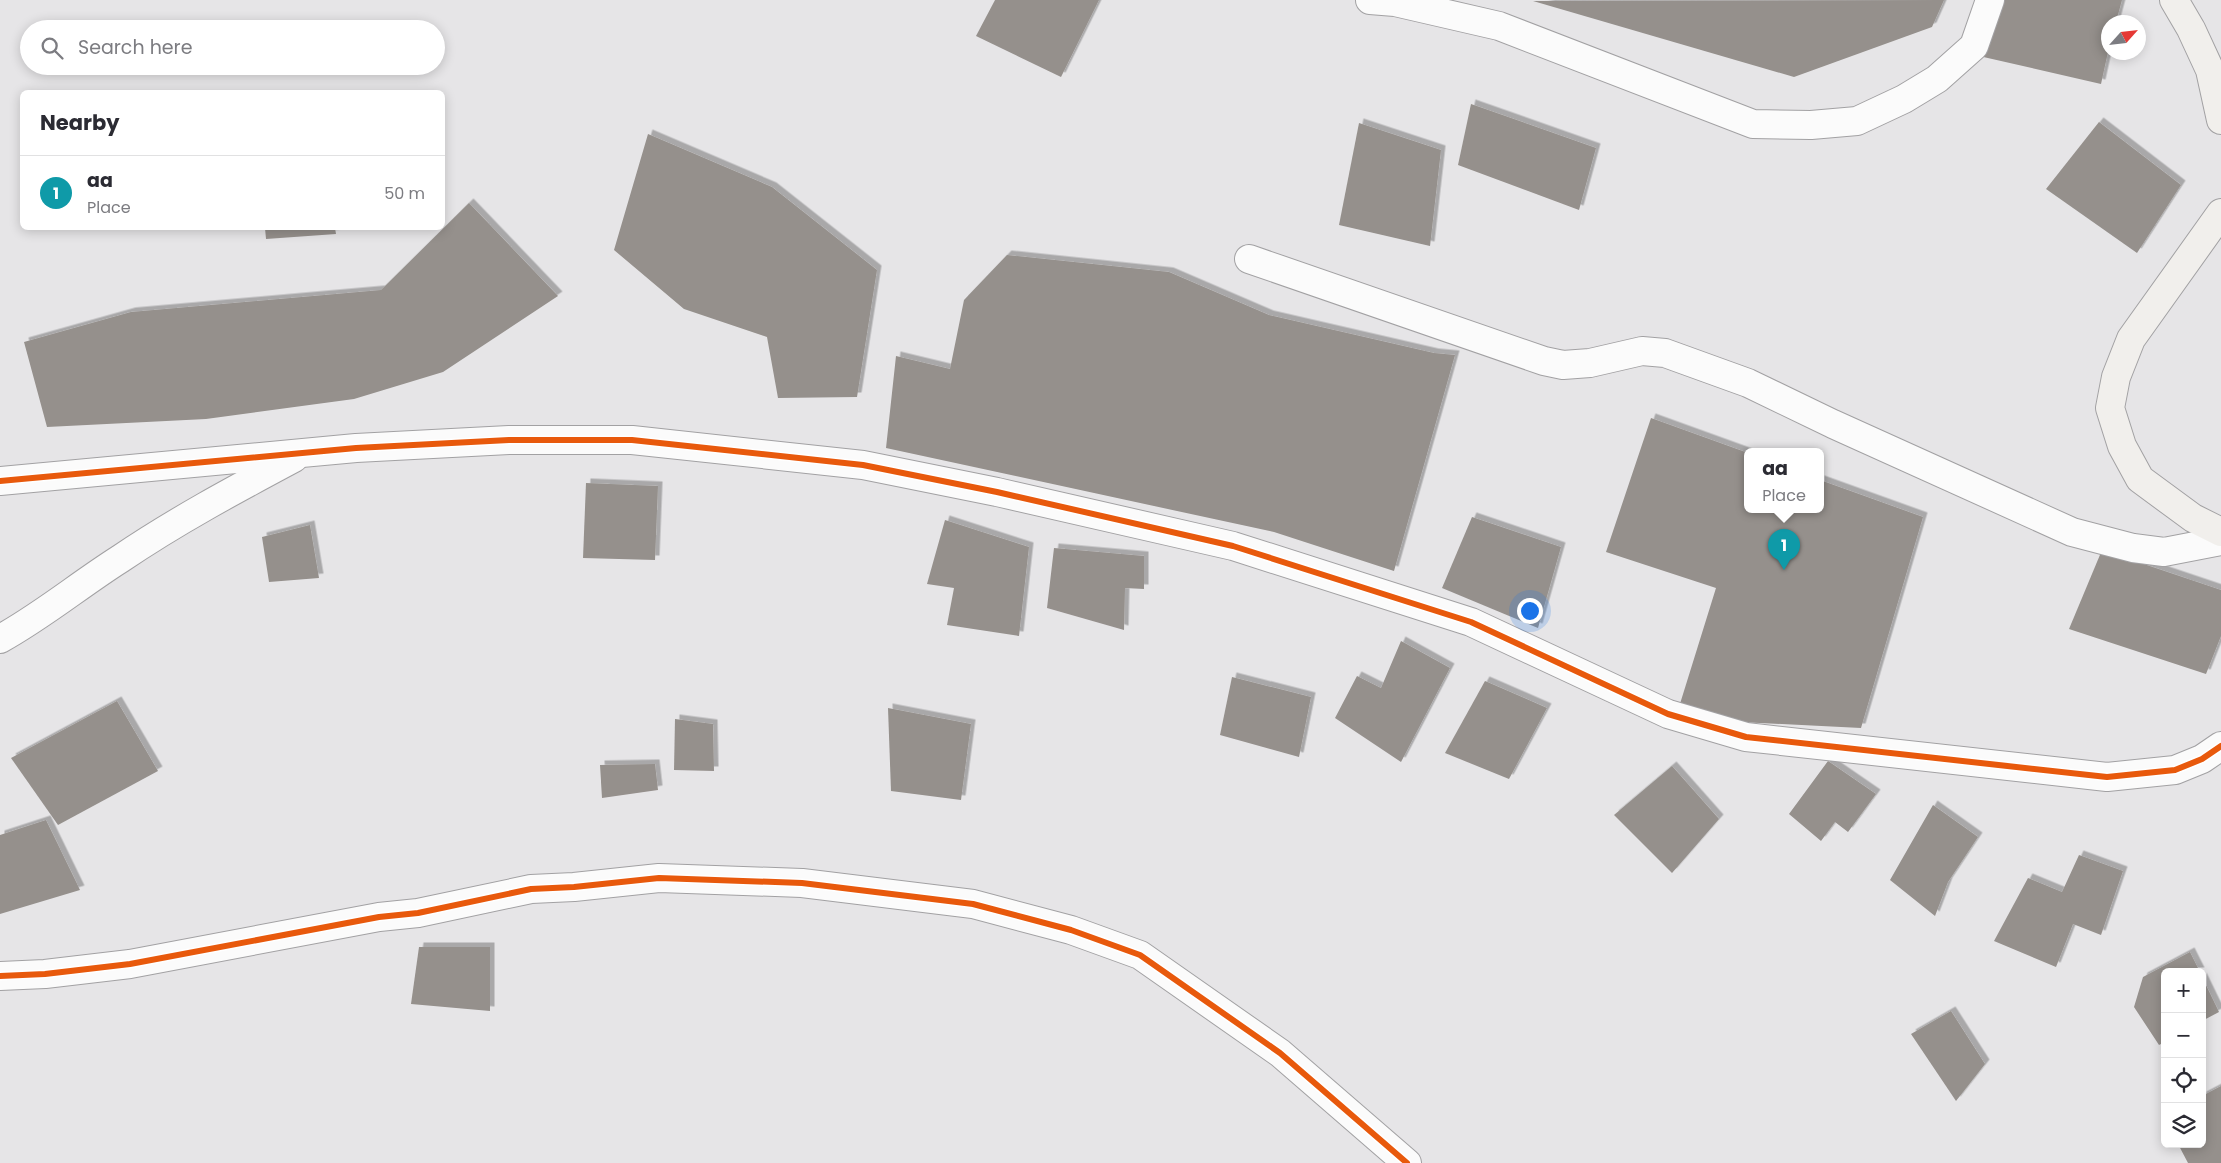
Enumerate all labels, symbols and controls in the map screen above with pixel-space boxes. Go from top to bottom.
north arrow [2101,15,2146,60]
search box [20,20,445,75]
icon: search [38,34,66,62]
text: Search here [78,34,192,61]
text: Nearby [40,108,120,137]
text: aa [87,167,113,194]
text: 1 [53,182,59,205]
text: 50 m [384,182,425,205]
text: Place [87,196,131,219]
popup [1744,448,1824,513]
text: aa [1762,455,1788,482]
text: Place [1762,484,1806,507]
pin: 1 [1768,529,1800,570]
your location [1517,598,1543,624]
map controls [2161,968,2206,1148]
button: + [2161,968,2206,1013]
button: − [2161,1013,2206,1058]
button: locate [2161,1058,2206,1103]
button: layers [2161,1103,2206,1148]

